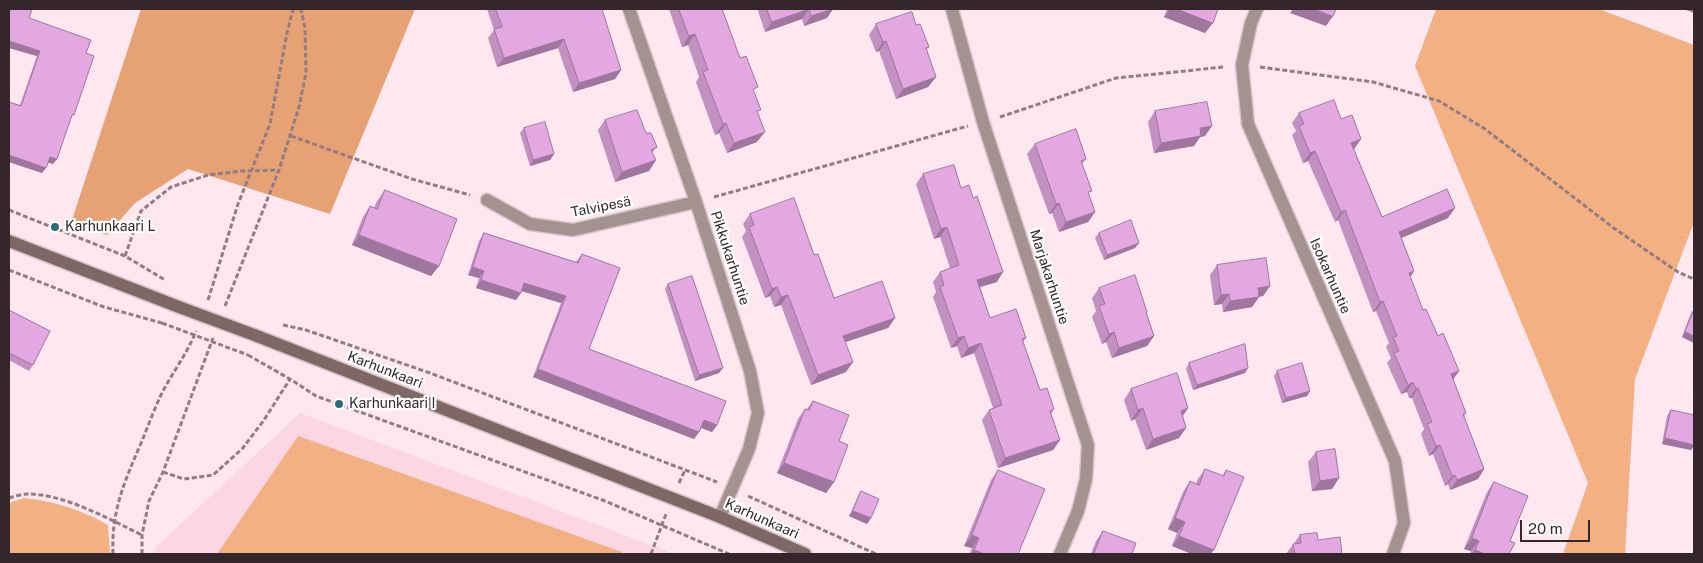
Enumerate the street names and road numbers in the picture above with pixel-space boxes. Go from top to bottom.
street label: Talvipesä [570,193,632,221]
street label: Pikkukarhuntie [707,209,753,307]
street label: Marjakarhuntie [1026,227,1072,327]
street label: Isokarhuntie [1306,236,1354,316]
street label: Karhunkaari [345,348,425,392]
street label: Karhunkaari [722,495,802,543]

